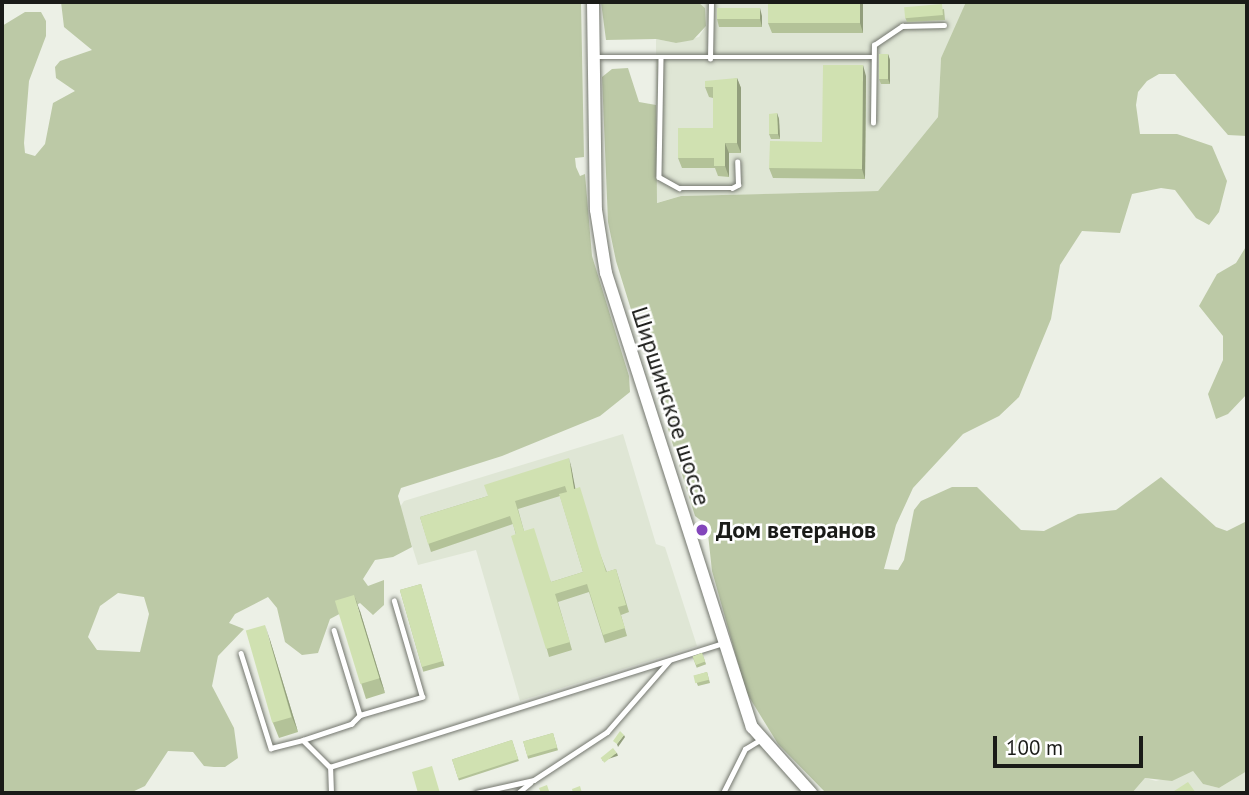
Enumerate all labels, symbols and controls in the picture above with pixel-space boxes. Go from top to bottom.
street label: Ширшинское шоссе [625,303,717,509]
place label: Дом ветеранов [716,516,876,544]
marker: Дом ветеранов [694,522,710,538]
scale bar [997,722,1148,766]
text: 100 m [1006,734,1063,761]

